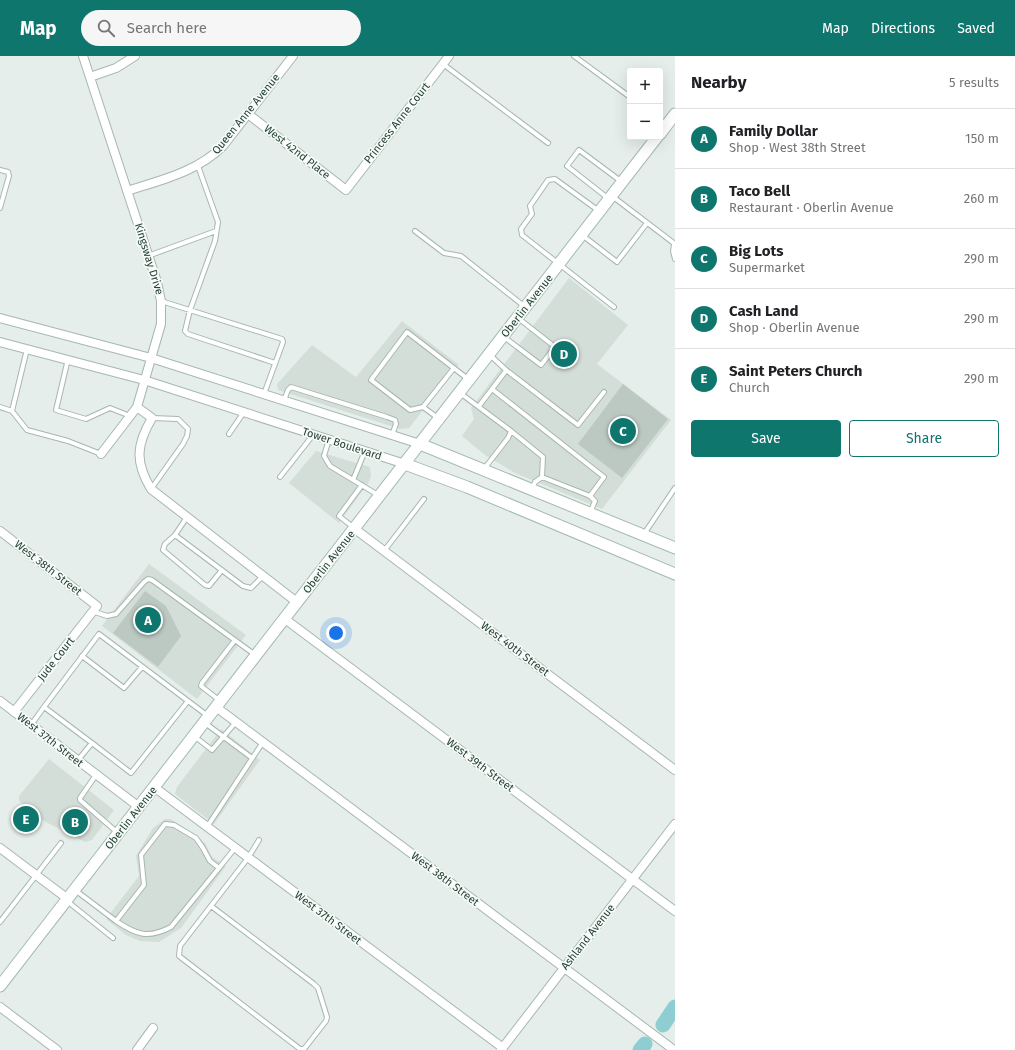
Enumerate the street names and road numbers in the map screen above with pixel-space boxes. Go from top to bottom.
street label: Queen Anne Avenue [209,71,283,157]
street label: Princess Anne Court [361,80,433,166]
street label: West 42nd Place [261,122,333,182]
street label: Kingsway Drive [132,222,166,296]
street label: Oberlin Avenue [498,272,556,340]
street label: Tower Boulevard [301,425,383,463]
street label: Oberlin Avenue [300,528,358,596]
street label: West 38th Street [12,538,84,598]
street label: West 40th Street [478,619,552,679]
street label: Jude Court [35,634,77,684]
street label: West 37th Street [14,710,86,770]
street label: West 39th Street [444,735,516,795]
street label: Oberlin Avenue [102,784,160,852]
street label: West 38th Street [408,849,482,909]
street label: West 37th Street [292,889,364,947]
street label: Ashland Avenue [558,902,618,972]

